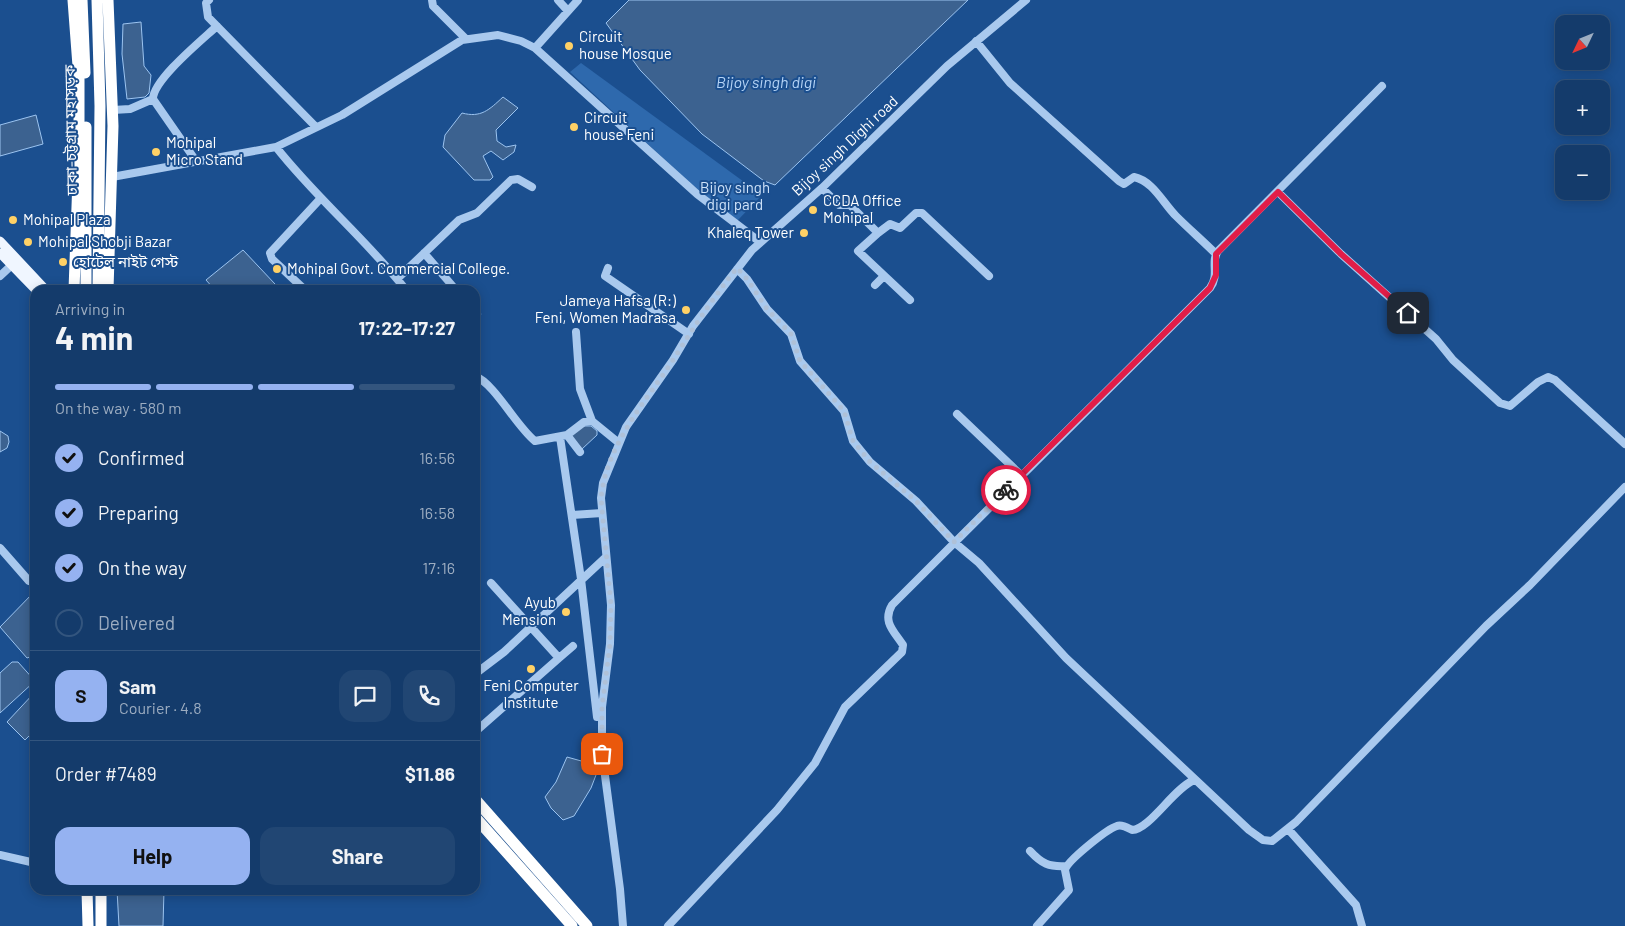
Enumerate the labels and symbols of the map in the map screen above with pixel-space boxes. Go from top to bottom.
north arrow [1555,15,1610,70]
place label: Circuit house Mosque [579,27,672,62]
marker: Circuit house Mosque [563,40,575,52]
street label: ঢাকা-চট্টগ্রাম মহাসড়ক [60,64,80,196]
water label: Bijoy singh digi [716,72,816,91]
street label: Bijoy singh Dighi road [788,91,901,199]
place label: Circuit house Feni [584,108,654,143]
marker: Circuit house Feni [568,121,580,133]
place label: Mohipal Micro Stand [166,133,243,168]
marker: Mohipal Micro Stand [150,146,162,158]
park label: Bijoy singh digi pard [700,178,770,213]
place label: CCDA Office Mohipal [823,191,901,226]
marker: CCDA Office Mohipal [807,204,819,216]
place label: Mohipal Plaza [23,210,111,228]
marker: Mohipal Plaza [7,214,19,226]
place label: Khaleq Tower [707,223,795,241]
marker: Khaleq Tower [798,227,810,239]
place label: Mohipal Shobji Bazar [38,232,172,250]
marker: Mohipal Shobji Bazar [22,236,34,248]
place label: হোটেল নাইট গেস্ট [73,252,179,270]
marker: হোটেল নাইট গেস্ট [57,256,69,268]
place label: Mohipal Govt. Commercial College. [287,259,510,277]
marker: Mohipal Govt. Commercial College. [271,263,283,275]
place label: Jameya Hafsa (R:) Feni, Women Madrasa [535,291,676,326]
pin [1387,292,1429,334]
marker: Jameya Hafsa (R:) Feni, Women Madrasa [680,304,692,316]
courier [981,465,1031,515]
place label: Ayub Mension [502,593,556,628]
marker: Ayub Mension [560,606,572,618]
marker: Feni Computer Institute [525,663,537,675]
place label: Feni Computer Institute [483,676,579,711]
pin [581,733,623,775]

